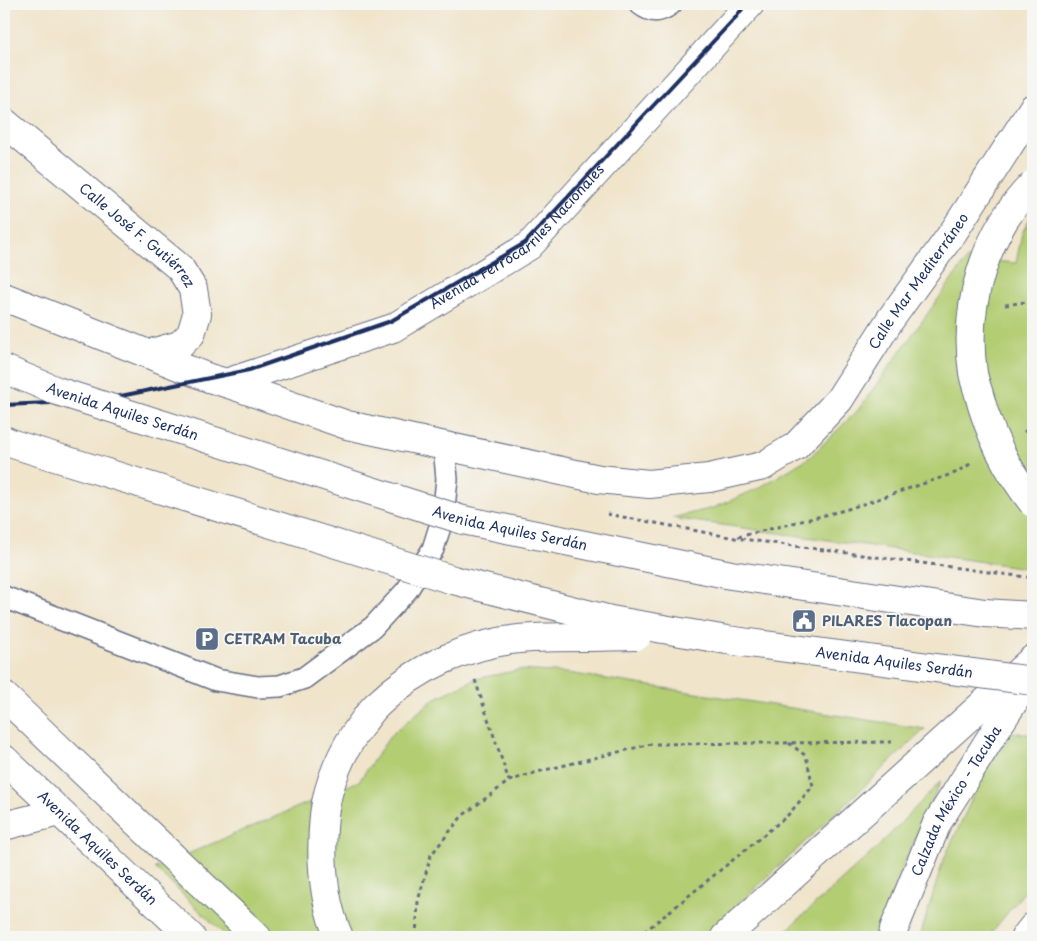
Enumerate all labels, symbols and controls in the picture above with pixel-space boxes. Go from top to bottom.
street label: Avenida Ferrocarriles Nacionales [425,159,609,314]
street label: Calle José F. Gutiérrez [75,178,201,292]
street label: Calle Mar Mediterráneo [863,208,973,353]
street label: Avenida Aquiles Serdán [44,377,201,445]
street label: Avenida Aquiles Serdán [430,500,589,555]
public building icon: PILARES Tlacopan [791,608,817,634]
place label: PILARES Tlacopan [822,610,952,631]
parking icon: CETRAM Tacuba [194,626,220,652]
place label: CETRAM Tacuba [224,628,342,649]
street label: Avenida Aquiles Serdán [815,641,974,683]
street label: Calzada México - Tacuba [906,721,1006,879]
street label: Avenida Aquiles Serdán [33,785,162,910]

